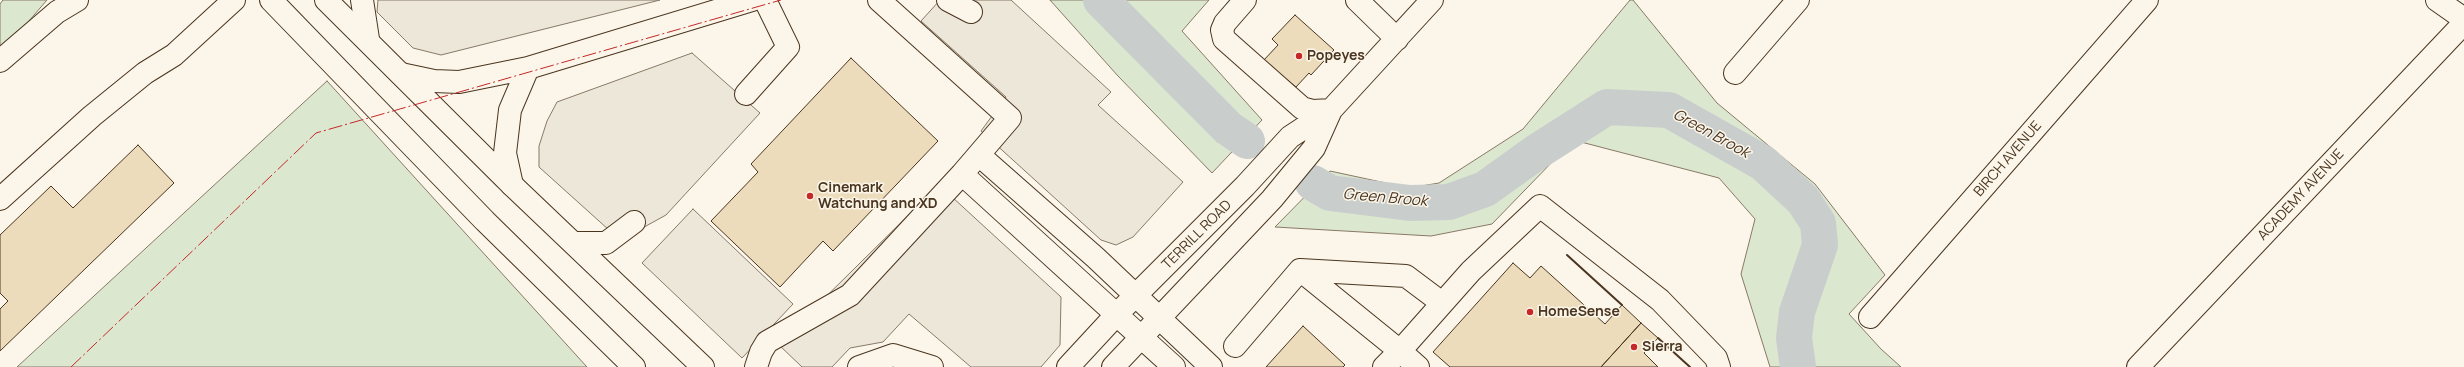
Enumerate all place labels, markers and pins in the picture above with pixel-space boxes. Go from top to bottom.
place label: Popeyes [1307,48,1365,64]
marker: Popeyes [1294,51,1304,61]
place label: Cinemark Watchung and XD [818,180,938,212]
marker: Cinemark Watchung and XD [805,191,815,201]
place label: HomeSense [1538,304,1620,320]
marker: HomeSense [1525,307,1535,317]
place label: Sierra [1642,339,1683,355]
marker: Sierra [1629,342,1639,352]

